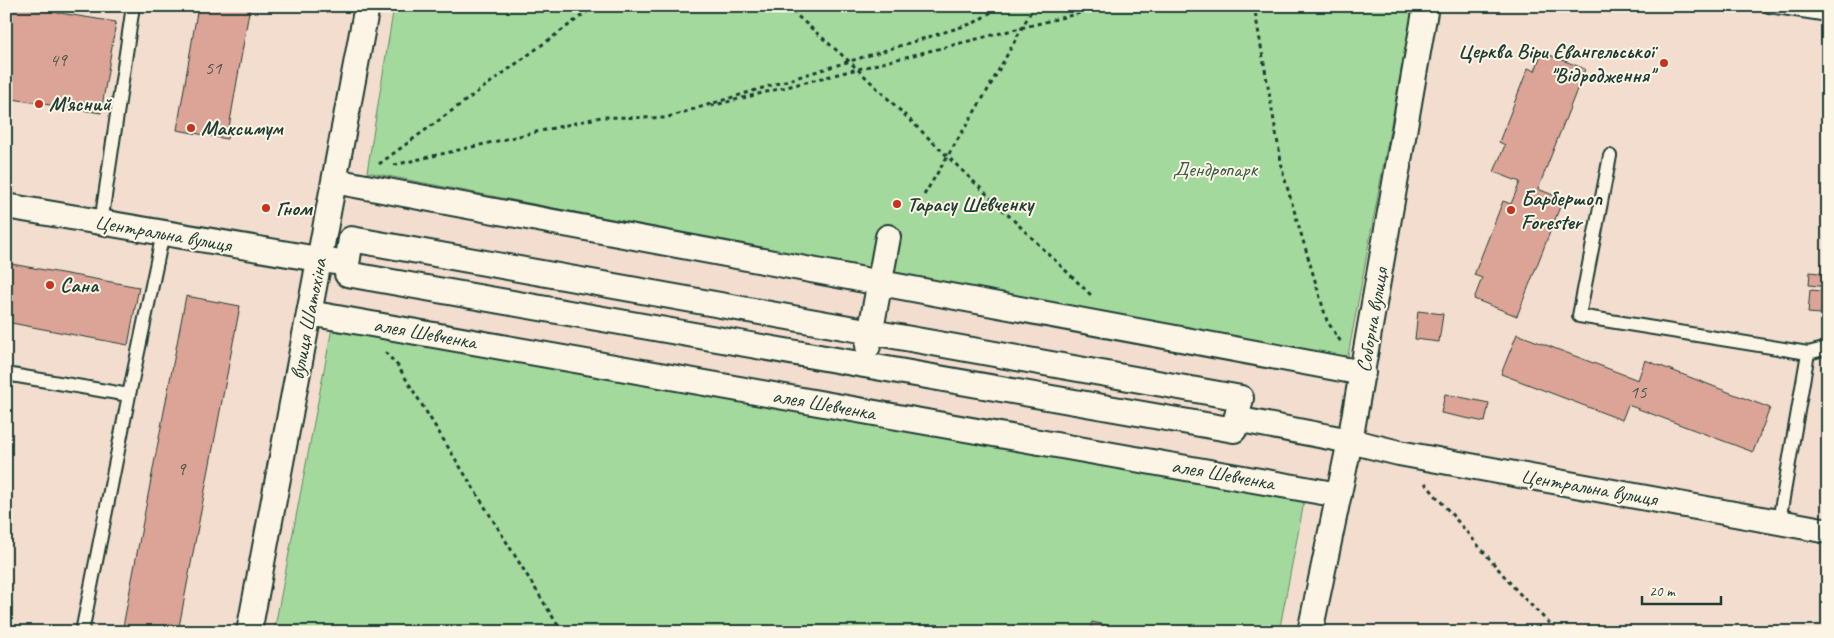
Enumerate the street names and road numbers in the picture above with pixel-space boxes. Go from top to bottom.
street label: Центральна вулиця [93,208,235,258]
street label: вулиця Шатохіна [284,254,333,382]
street label: Соборна вулиця [1350,264,1394,374]
street label: алея Шевченка [371,311,481,355]
street label: алея Шевченка [770,382,880,426]
street label: алея Шевченка [1169,452,1279,496]
street label: Центральна вулиця [1519,462,1661,512]

